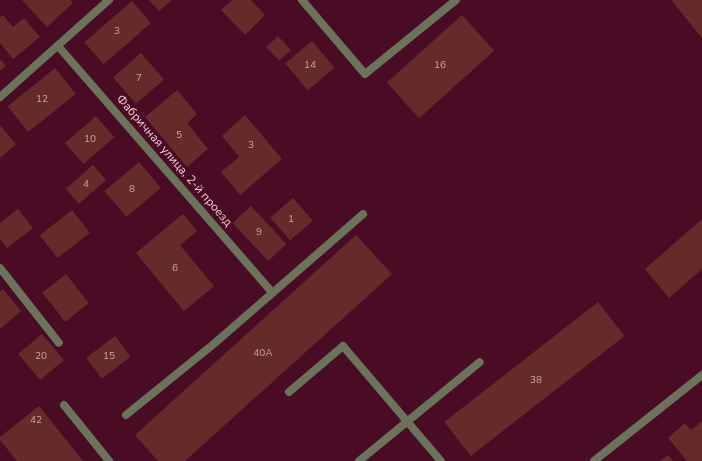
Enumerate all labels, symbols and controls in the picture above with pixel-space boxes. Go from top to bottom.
house number: 3 [114,26,120,38]
house number: 14 [304,60,316,72]
house number: 16 [434,60,446,72]
house number: 7 [136,73,142,85]
street label: Фабричная улица, 2-й проезд [113,92,235,230]
house number: 12 [36,94,48,106]
house number: 5 [176,130,182,142]
house number: 10 [84,134,96,146]
house number: 3 [248,140,254,152]
house number: 4 [83,179,89,191]
house number: 8 [129,184,135,196]
house number: 1 [288,214,294,226]
house number: 9 [256,227,262,239]
house number: 6 [172,263,178,275]
house number: 40А [253,348,273,360]
house number: 20 [35,351,47,363]
house number: 15 [103,351,115,363]
house number: 38 [530,375,542,387]
house number: 42 [30,415,42,427]

